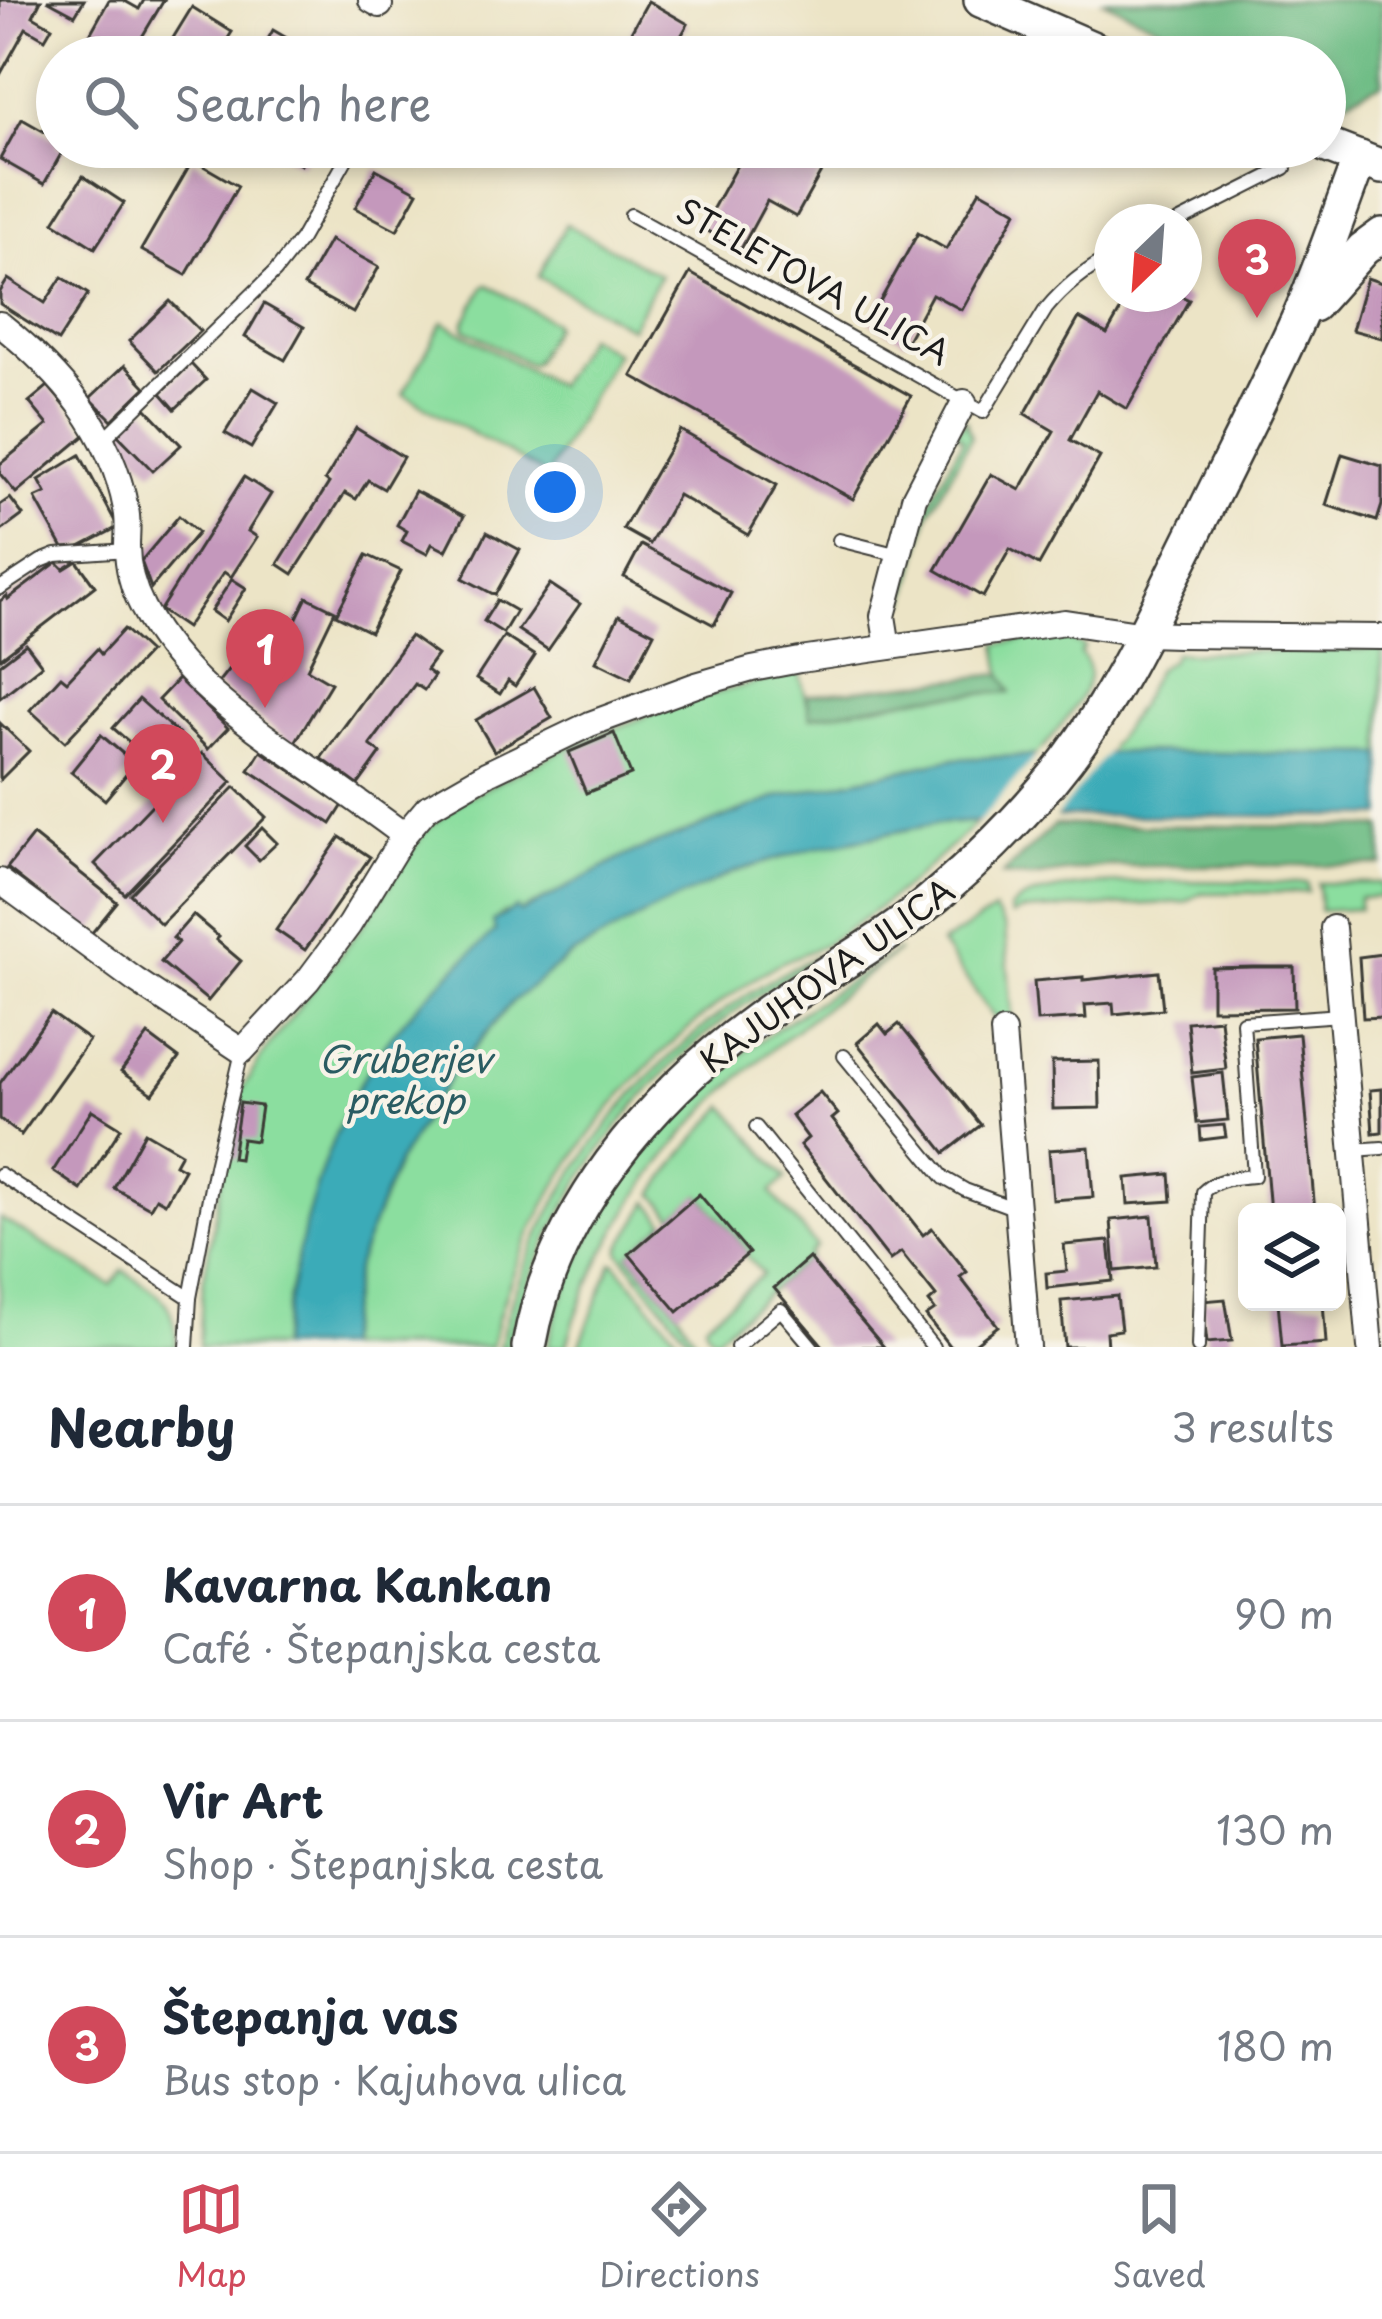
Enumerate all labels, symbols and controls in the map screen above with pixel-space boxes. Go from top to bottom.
search box [36,36,1346,168]
text: Search here [174,68,431,136]
icon: search [78,69,144,135]
street label: STELETOVA ULICA [668,184,960,376]
north arrow [1094,204,1202,312]
pin: 3 [1218,219,1296,318]
your location [525,462,585,522]
pin: 1 [226,609,304,708]
pin: 2 [124,724,202,823]
street label: KAJUHOVA ULICA [688,864,964,1084]
water label: Gruberjev prekop [319,1031,496,1126]
map controls [1238,1203,1346,1311]
button: layers [1238,1203,1346,1311]
text: Nearby [48,1387,235,1464]
text: 3 results [1171,1396,1334,1455]
text: Kavarna Kankan [162,1549,552,1617]
text: 1 [78,1583,96,1642]
text: 90 m [1234,1583,1334,1642]
text: Café · Štepanjska cesta [162,1617,600,1676]
text: Vir Art [162,1765,324,1833]
text: 2 [73,1799,101,1858]
text: 130 m [1216,1799,1334,1858]
text: Shop · Štepanjska cesta [162,1833,603,1892]
text: Štepanja vas [162,1981,459,2049]
text: 3 [74,2015,100,2074]
text: 180 m [1217,2015,1334,2074]
text: Bus stop · Kajuhova ulica [162,2049,626,2108]
tab: Map [176,2176,247,2298]
tab: Directions [599,2176,760,2298]
tab: Saved [1112,2176,1206,2298]

